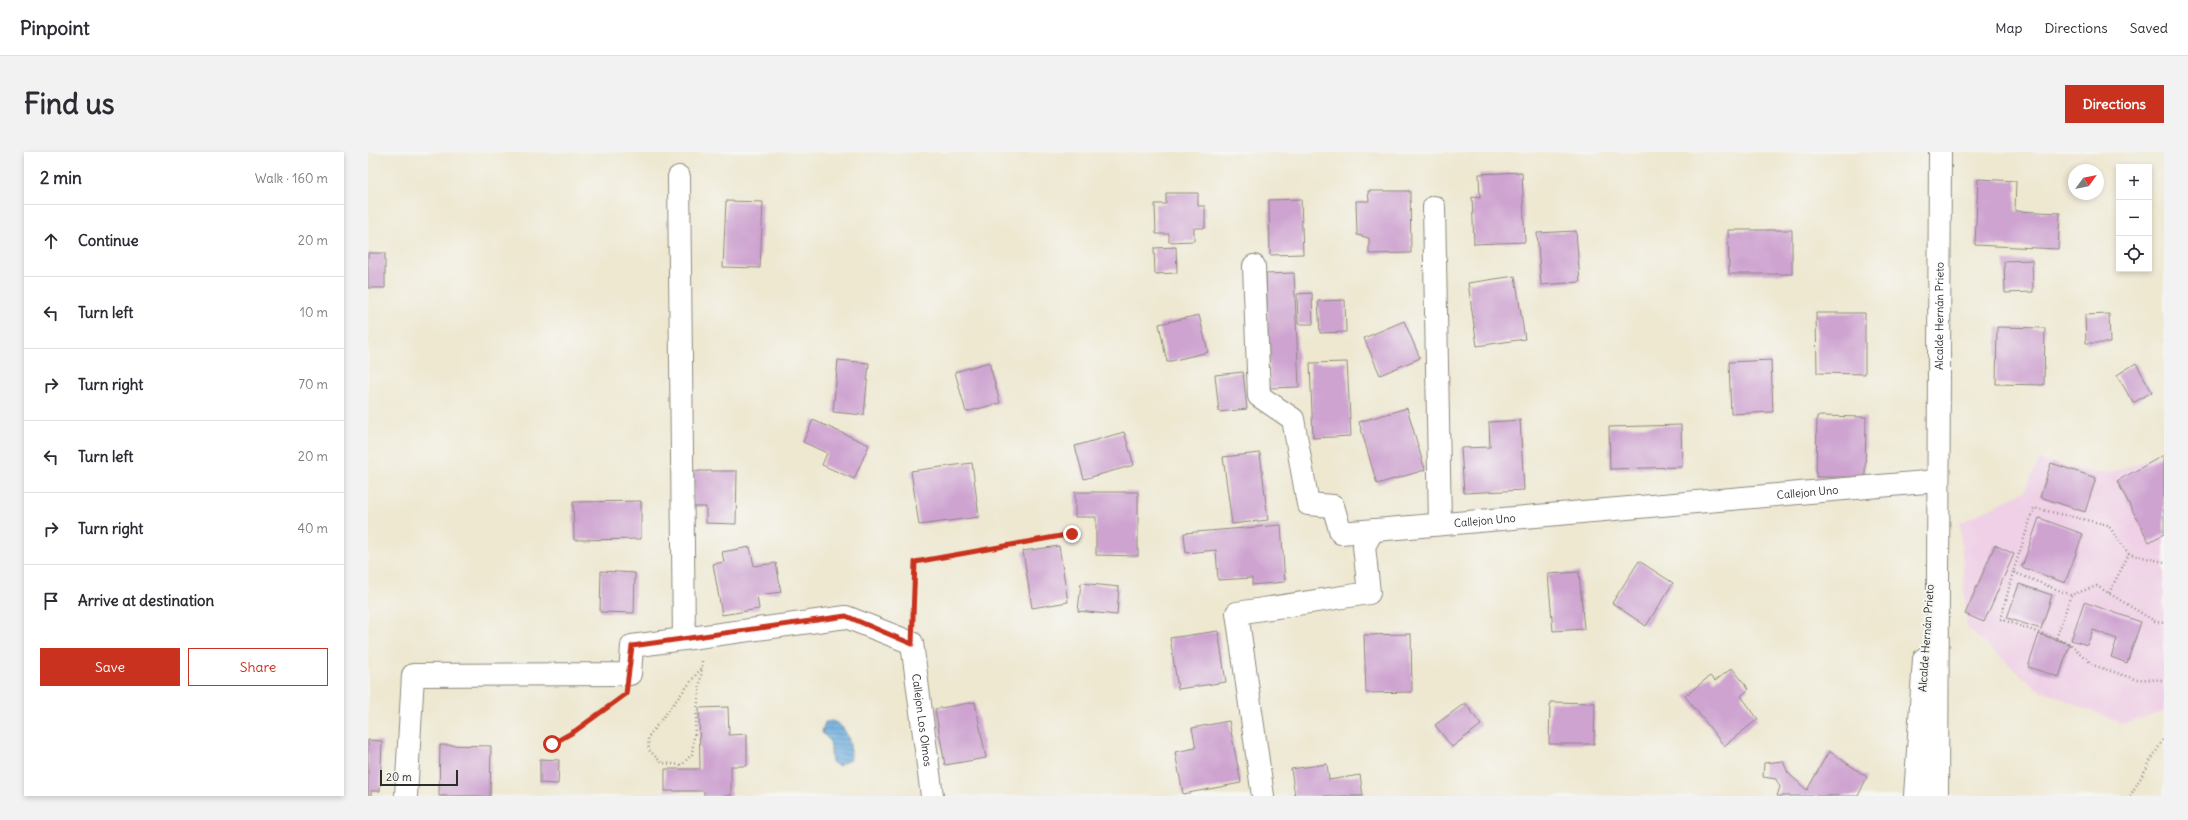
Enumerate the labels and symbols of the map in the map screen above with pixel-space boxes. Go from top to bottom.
north arrow [2068,164,2104,200]
street label: Alcalde Hernán Prieto [1932,262,1946,370]
street label: Callejon Uno [1776,483,1839,502]
street label: Callejon Uno [1453,511,1516,530]
route end [1063,525,1081,543]
street label: Alcalde Hernán Prieto [1915,584,1937,692]
street label: Callejon Los Olmos [909,673,935,767]
route start [543,735,561,753]
scale bar [380,768,458,787]

